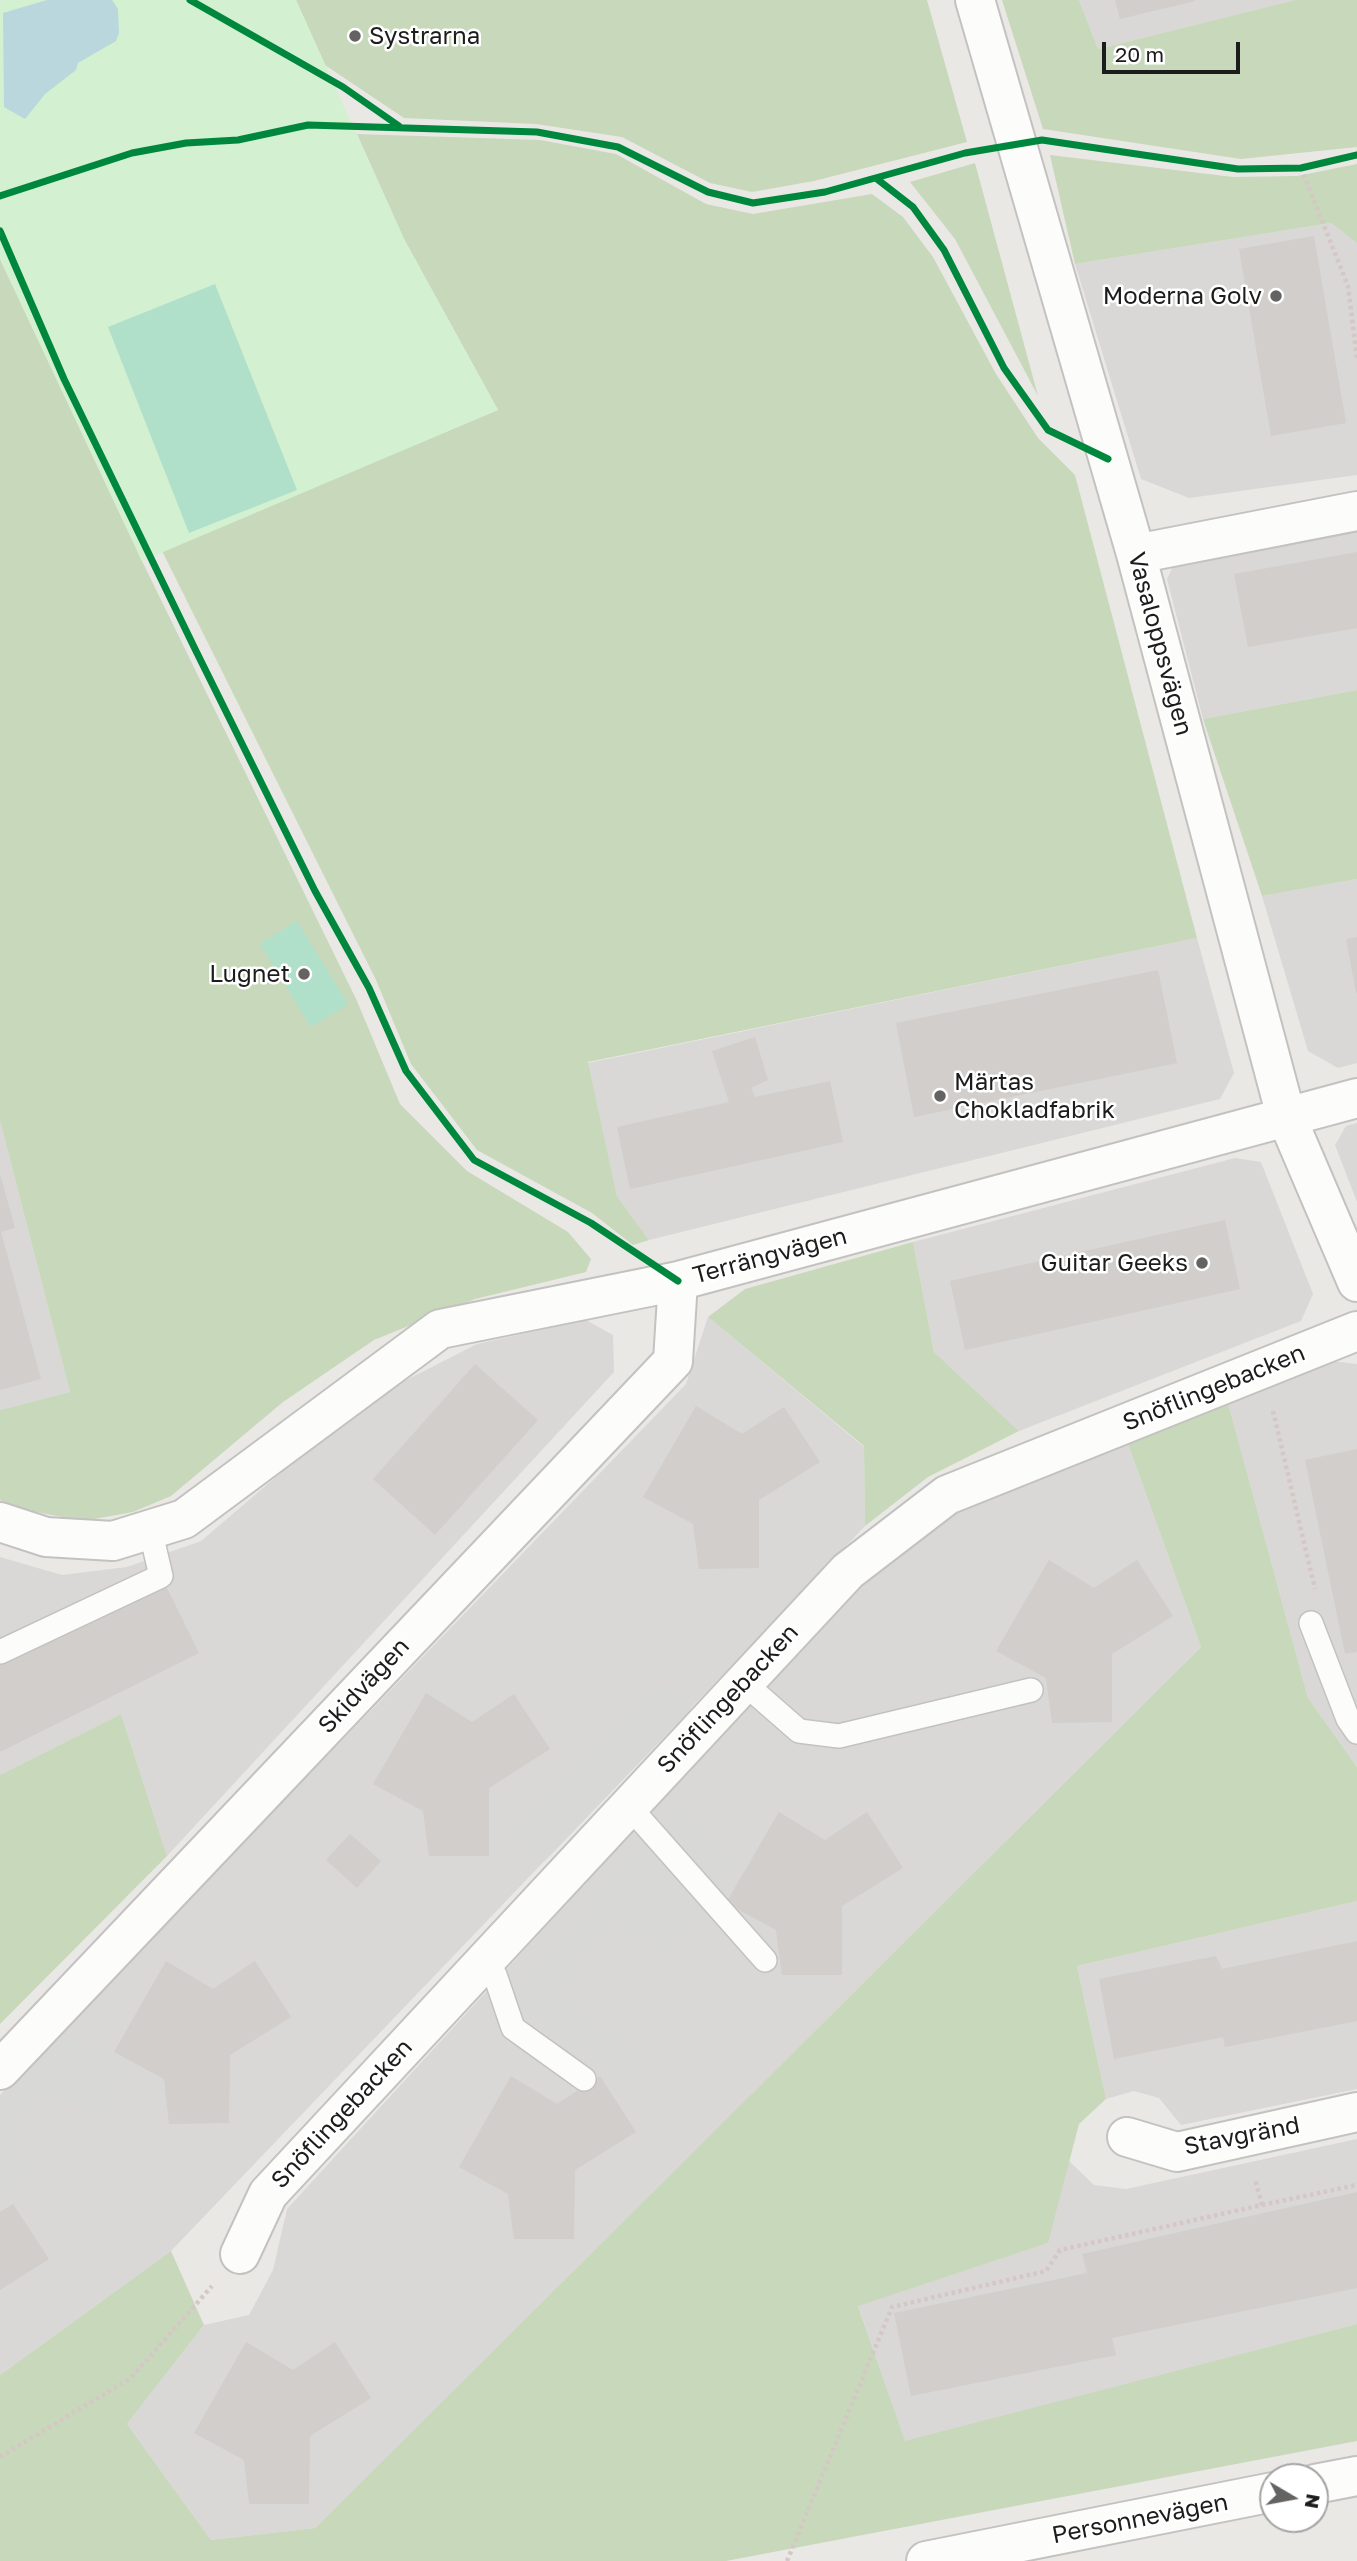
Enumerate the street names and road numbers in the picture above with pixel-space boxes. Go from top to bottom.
street label: Vasaloppsvägen [1122,549,1198,739]
street label: Terrängvägen [690,1222,850,1290]
street label: Snöflingebacken [1119,1338,1309,1438]
street label: Snöflingebacken [651,1618,805,1780]
street label: Skidvägen [313,1632,415,1740]
street label: Snöflingebacken [265,2033,419,2195]
street label: Stavgränd [1182,2111,1302,2161]
street label: Personnevägen [1049,2488,1231,2550]

